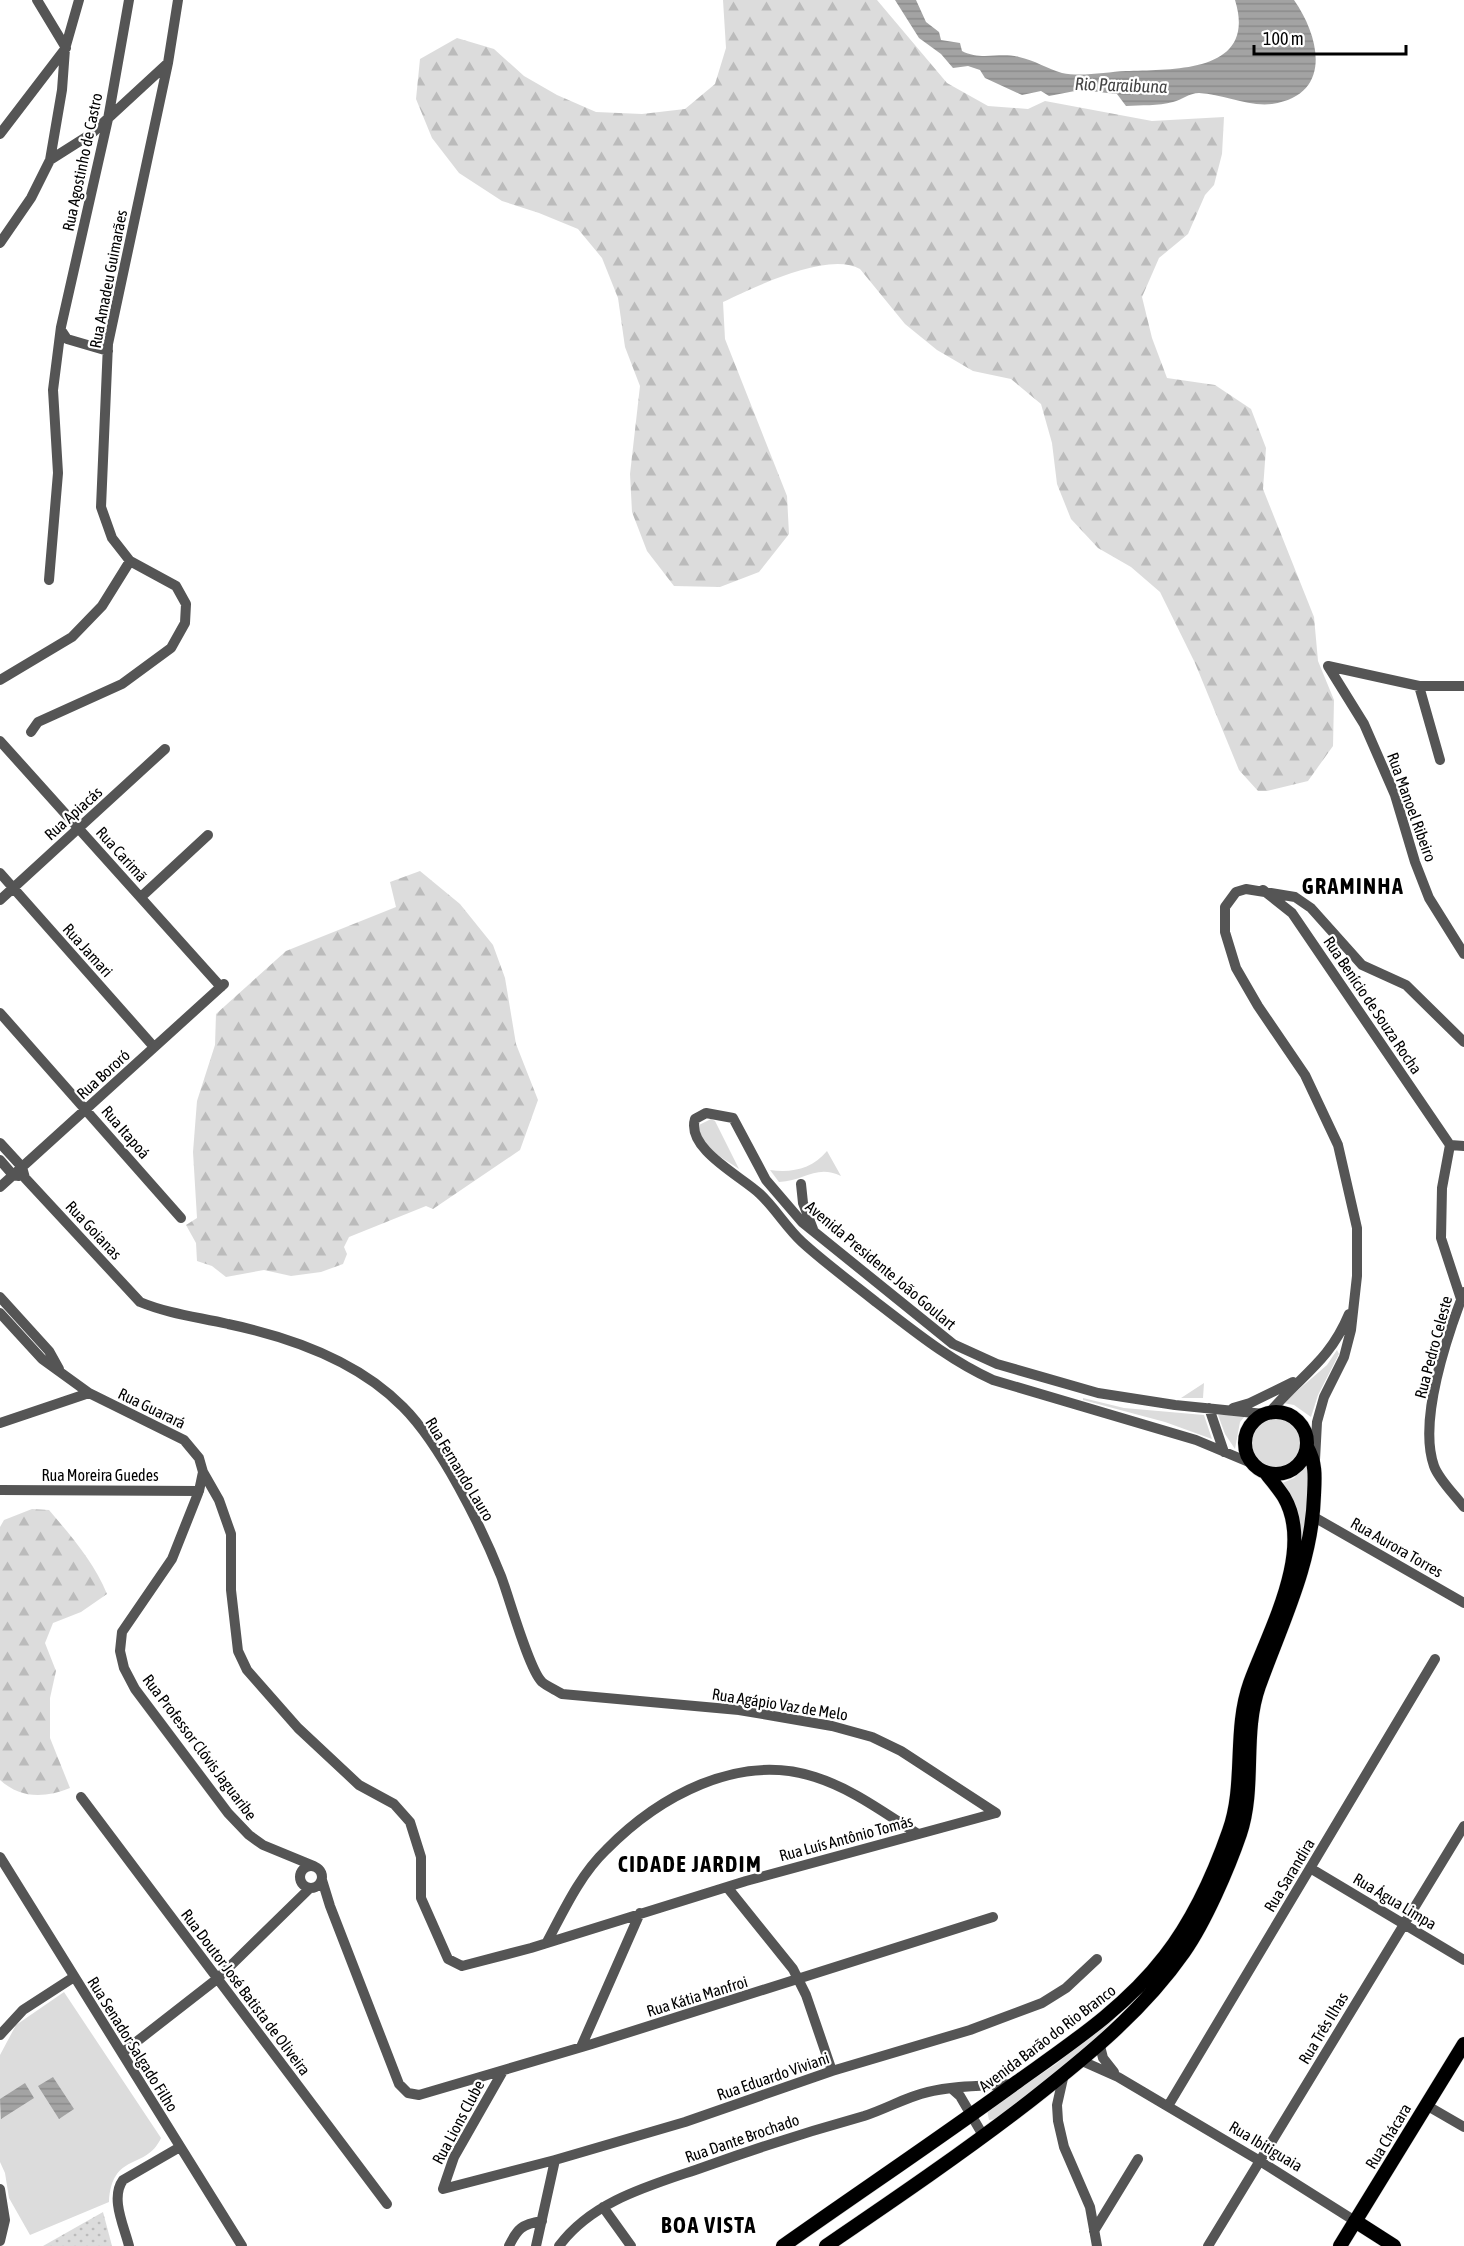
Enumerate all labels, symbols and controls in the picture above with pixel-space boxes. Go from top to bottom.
scale bar [1254,18,1406,56]
text: 100 m [1263,28,1304,49]
water label: Rio Paraibuna [1074,73,1168,97]
street label: Rua Agostinho de Castro [59,91,106,233]
street label: Rua Amadeu Guimarães [86,208,130,350]
street label: Rua Manoel Ribeiro [1384,750,1440,864]
street label: Rua Apiacás [41,782,106,844]
street label: Rua Carimã [93,823,151,885]
district label: GRAMINHA [1302,873,1404,899]
street label: Rua Jamari [59,920,117,980]
street label: Rua Benício de Souza Rocha [1320,933,1426,1077]
street label: Rua Bororó [73,1046,133,1102]
street label: Rua Itapoá [97,1102,154,1163]
street label: Rua Goianas [62,1197,126,1263]
street label: Avenida Presidente João Goulart [802,1197,960,1333]
street label: Rua Pedro Celeste [1411,1294,1455,1400]
street label: Rua Guarará [115,1384,189,1432]
street label: Rua Fernando Lauro [422,1414,498,1524]
street label: Rua Moreira Guedes [41,1466,159,1484]
street label: Rua Aurora Torres [1348,1513,1446,1581]
street label: Rua Professor Clóvis Jaguaribe [139,1671,261,1824]
street label: Rua Agápio Vaz de Melo [711,1684,849,1725]
street label: Rua Luís Antônio Tomás [777,1811,915,1865]
street label: Rua Sarandira [1260,1835,1318,1915]
district label: CIDADE JARDIM [618,1851,762,1877]
street label: Rua Água Limpa [1350,1869,1440,1934]
street label: Rua Doutor José Batista de Oliveira [178,1906,314,2078]
street label: Rua Kátia Manfroi [644,1972,750,2020]
street label: Rua Senador Salgado Filho [83,1973,182,2115]
street label: Avenida Barão do Rio Branco [975,1981,1119,2095]
street label: Rua Três Ilhas [1295,1989,1352,2067]
street label: Rua Eduardo Viviani [714,2048,832,2104]
street label: Rua Lions Clube [428,2077,488,2167]
street label: Rua Chácara [1361,2100,1415,2172]
street label: Rua Dante Brochado [683,2110,801,2166]
street label: Rua Ibitiguaia [1226,2117,1306,2176]
district label: BOA VISTA [661,2212,757,2238]

